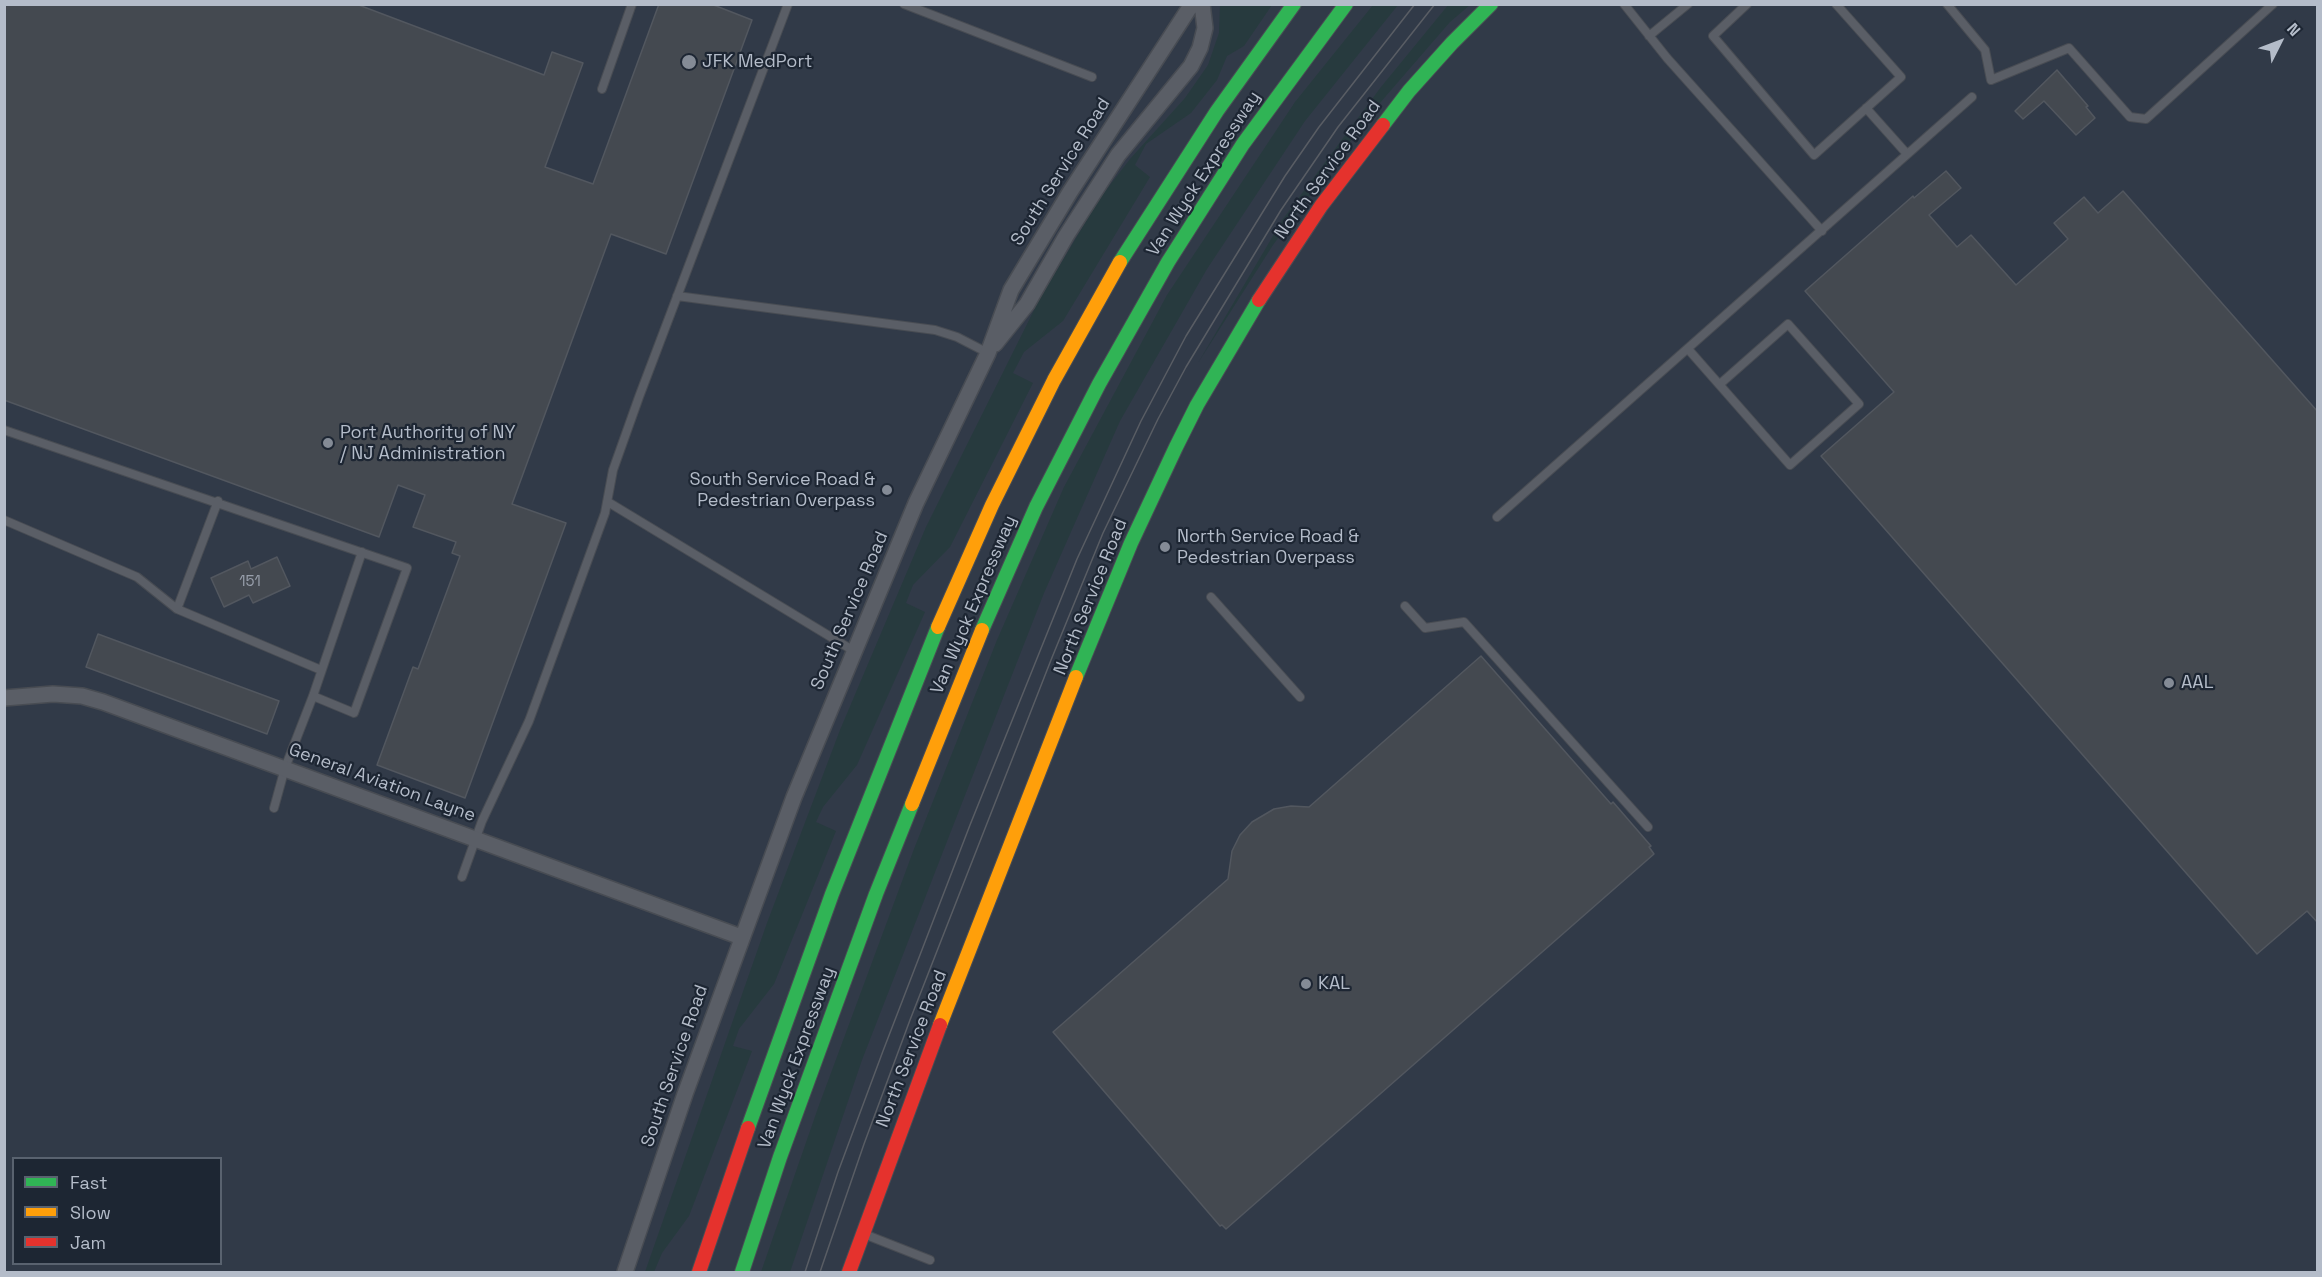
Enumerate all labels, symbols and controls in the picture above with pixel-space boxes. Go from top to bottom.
north arrow [2250,12,2310,72]
text: N [2282,19,2305,41]
place label: JFK MedPort [702,51,813,73]
marker: JFK MedPort [680,53,698,71]
street label: Van Wyck Expressway [1143,88,1265,260]
street label: South Service Road [1007,94,1115,250]
street label: North Service Road [1270,96,1386,244]
place label: Port Authority of NY / NJ Administration [340,422,516,464]
marker: Port Authority of NY / NJ Administration [321,436,335,450]
place label: South Service Road & Pedestrian Overpass [690,469,875,512]
marker: South Service Road & Pedestrian Overpass [880,483,894,497]
street label: Van Wyck Expressway [927,512,1021,698]
street label: North Service Road [1050,516,1132,678]
place label: North Service Road & Pedestrian Overpass [1177,526,1359,568]
street label: South Service Road [807,529,893,693]
marker: North Service Road & Pedestrian Overpass [1158,540,1172,554]
house number: 151 [239,573,261,591]
place label: AAL [2181,672,2214,694]
marker: AAL [2162,676,2176,690]
street label: General Aviation Layne [286,739,478,827]
street label: Van Wyck Expressway [754,964,840,1152]
street label: North Service Road [872,967,952,1131]
place label: KAL [1318,973,1350,995]
marker: KAL [1299,977,1313,991]
street label: South Service Road [637,982,713,1150]
legend [12,1157,222,1265]
text: Fast [70,1171,107,1194]
text: Slow [70,1201,111,1224]
text: Jam [70,1231,106,1254]

